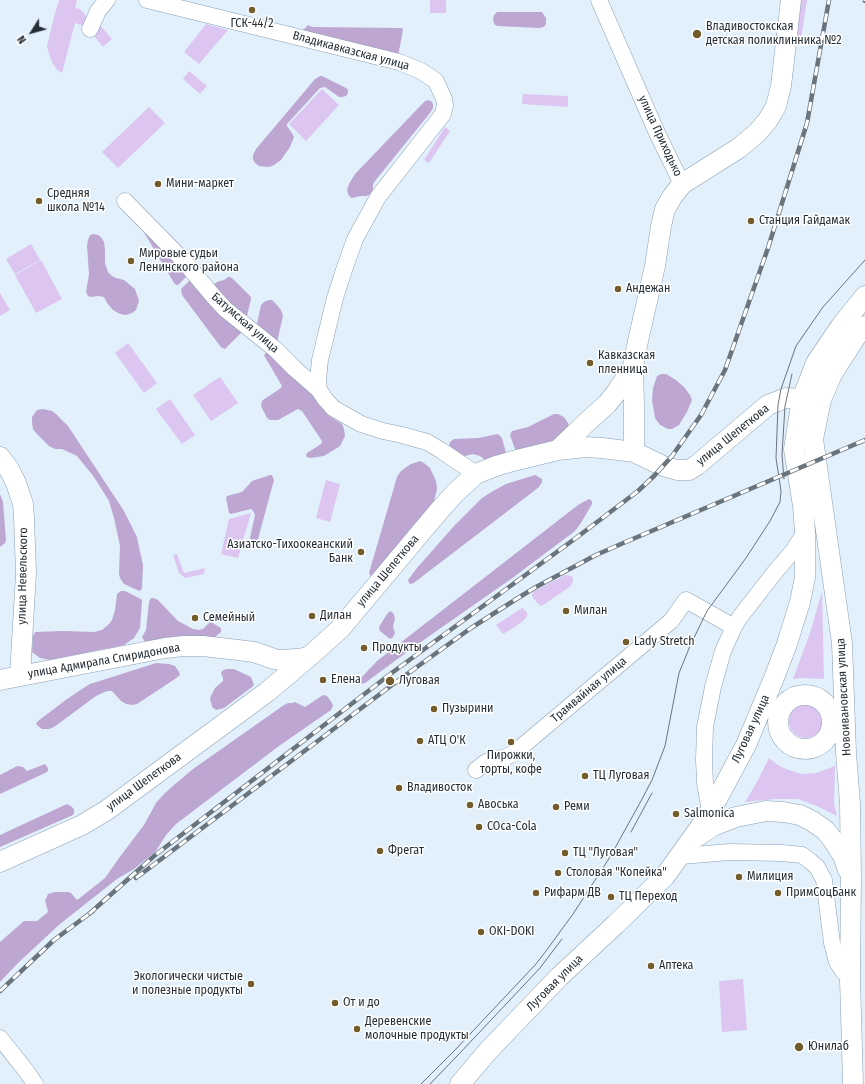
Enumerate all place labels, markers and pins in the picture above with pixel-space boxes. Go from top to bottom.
marker: ГСК-44/2 [247,5,257,15]
place label: ГСК-44/2 [230,17,274,31]
place label: Владивостокская детская поликлинника №2 [706,20,842,48]
marker: Владивостокская детская поликлинника №2 [691,28,703,40]
place label: Мини-маркет [166,177,234,191]
marker: Мини-маркет [153,179,163,189]
place label: Средняя школа №14 [47,187,105,215]
marker: Средняя школа №14 [34,196,44,206]
place label: Станция Гайдамак [759,214,850,228]
marker: Станция Гайдамак [746,216,756,226]
place label: Мировые судьи Ленинского района [139,247,239,275]
marker: Мировые судьи Ленинского района [126,256,136,266]
place label: Андежан [626,282,670,296]
marker: Андежан [613,284,623,294]
place label: Кавказская пленница [598,349,655,377]
marker: Кавказская пленница [585,358,595,368]
place label: Азиатско-Тихоокеанский Банк [227,538,353,566]
marker: Азиатско-Тихоокеанский Банк [356,547,366,557]
place label: Милан [574,604,607,618]
marker: Милан [561,606,571,616]
place label: Дилан [320,609,352,623]
place label: Семейный [203,611,255,625]
marker: Дилан [307,611,317,621]
marker: Семейный [190,613,200,623]
place label: Lady Stretch [634,635,695,649]
marker: Lady Stretch [621,637,631,647]
place label: Продукты [372,641,422,655]
marker: Продукты [359,643,369,653]
place label: Елена [331,673,361,687]
place label: Луговая [399,674,440,688]
marker: Елена [318,675,328,685]
marker: Луговая [384,675,396,687]
place label: Пузырини [442,702,493,716]
marker: Пузырини [429,704,439,714]
place label: АТЦ О'К [428,734,466,748]
marker: АТЦ О'К [415,736,425,746]
marker: Пирожки, торты, кофе [506,737,516,747]
place label: Пирожки, торты, кофе [480,749,542,777]
place label: ТЦ Луговая [593,769,649,783]
marker: ТЦ Луговая [580,771,590,781]
place label: Владивосток [407,781,472,795]
marker: Владивосток [394,783,404,793]
place label: Авоська [478,798,519,812]
marker: Авоська [465,800,475,810]
place label: Реми [564,800,590,814]
marker: Реми [551,802,561,812]
place label: Salmonica [684,807,735,821]
marker: Salmonica [671,809,681,819]
place label: COca-Cola [487,820,537,834]
marker: COca-Cola [474,822,484,832]
place label: Фрегат [388,844,424,858]
marker: Фрегат [375,846,385,856]
place label: ТЦ "Луговая" [573,846,638,860]
marker: ТЦ "Луговая" [560,848,570,858]
place label: Столовая "Копейка" [566,866,667,880]
marker: Столовая "Копейка" [553,868,563,878]
place label: Милиция [747,870,793,884]
marker: Милиция [734,872,744,882]
place label: Рифарм ДВ [544,886,601,900]
place label: ПримСоцБанк [786,886,856,900]
marker: Рифарм ДВ [531,888,541,898]
marker: ПримСоцБанк [773,888,783,898]
place label: ТЦ Переход [619,890,677,904]
marker: ТЦ Переход [606,892,616,902]
place label: OKI-DOKI [489,925,534,939]
marker: OKI-DOKI [476,927,486,937]
place label: Аптека [659,959,693,973]
marker: Аптека [646,961,656,971]
place label: Экологически чистые и полезные продукты [132,970,243,998]
marker: Экологически чистые и полезные продукты [246,979,256,989]
place label: От и до [343,996,380,1010]
marker: От и до [330,998,340,1008]
place label: Деревенские молочные продукты [365,1015,469,1043]
marker: Деревенские молочные продукты [352,1024,362,1034]
place label: Юнилаб [808,1040,849,1054]
marker: Юнилаб [793,1041,805,1053]

